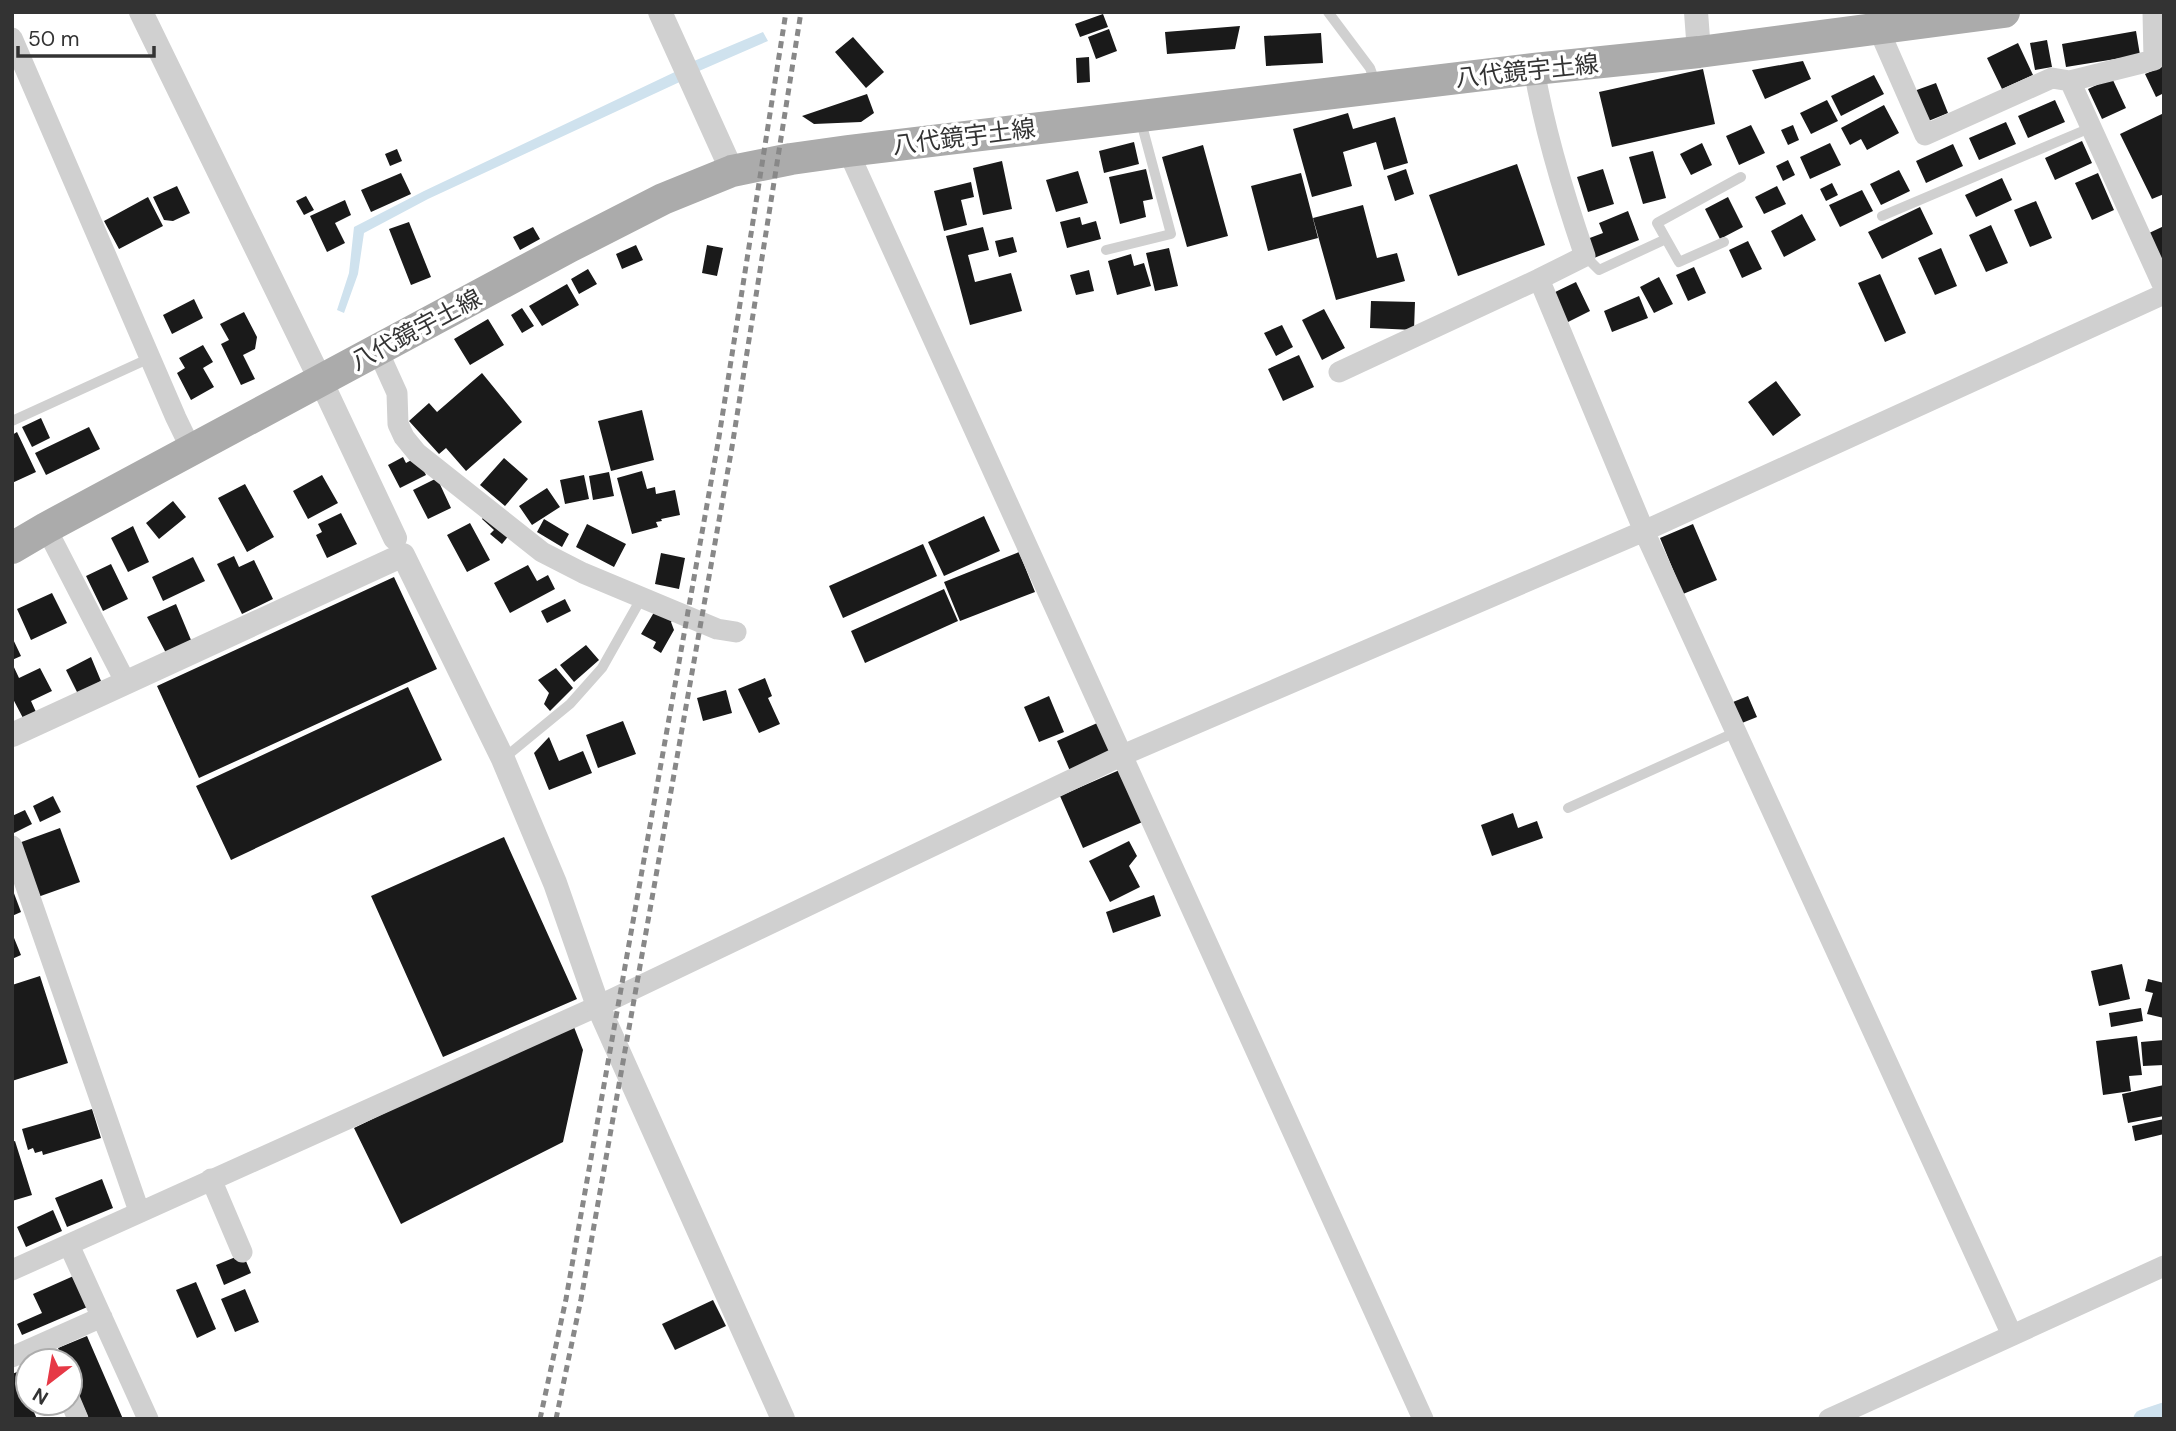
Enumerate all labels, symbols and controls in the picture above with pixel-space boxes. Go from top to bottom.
scale bar [18,14,154,58]
text: 50 m [28,25,79,53]
street label: 八代鏡宇土線 [1454,48,1600,93]
street label: 八代鏡宇土線 [891,112,1037,161]
street label: 八代鏡宇土線 [345,282,487,377]
north arrow [14,1347,84,1417]
text: N [28,1382,53,1410]

